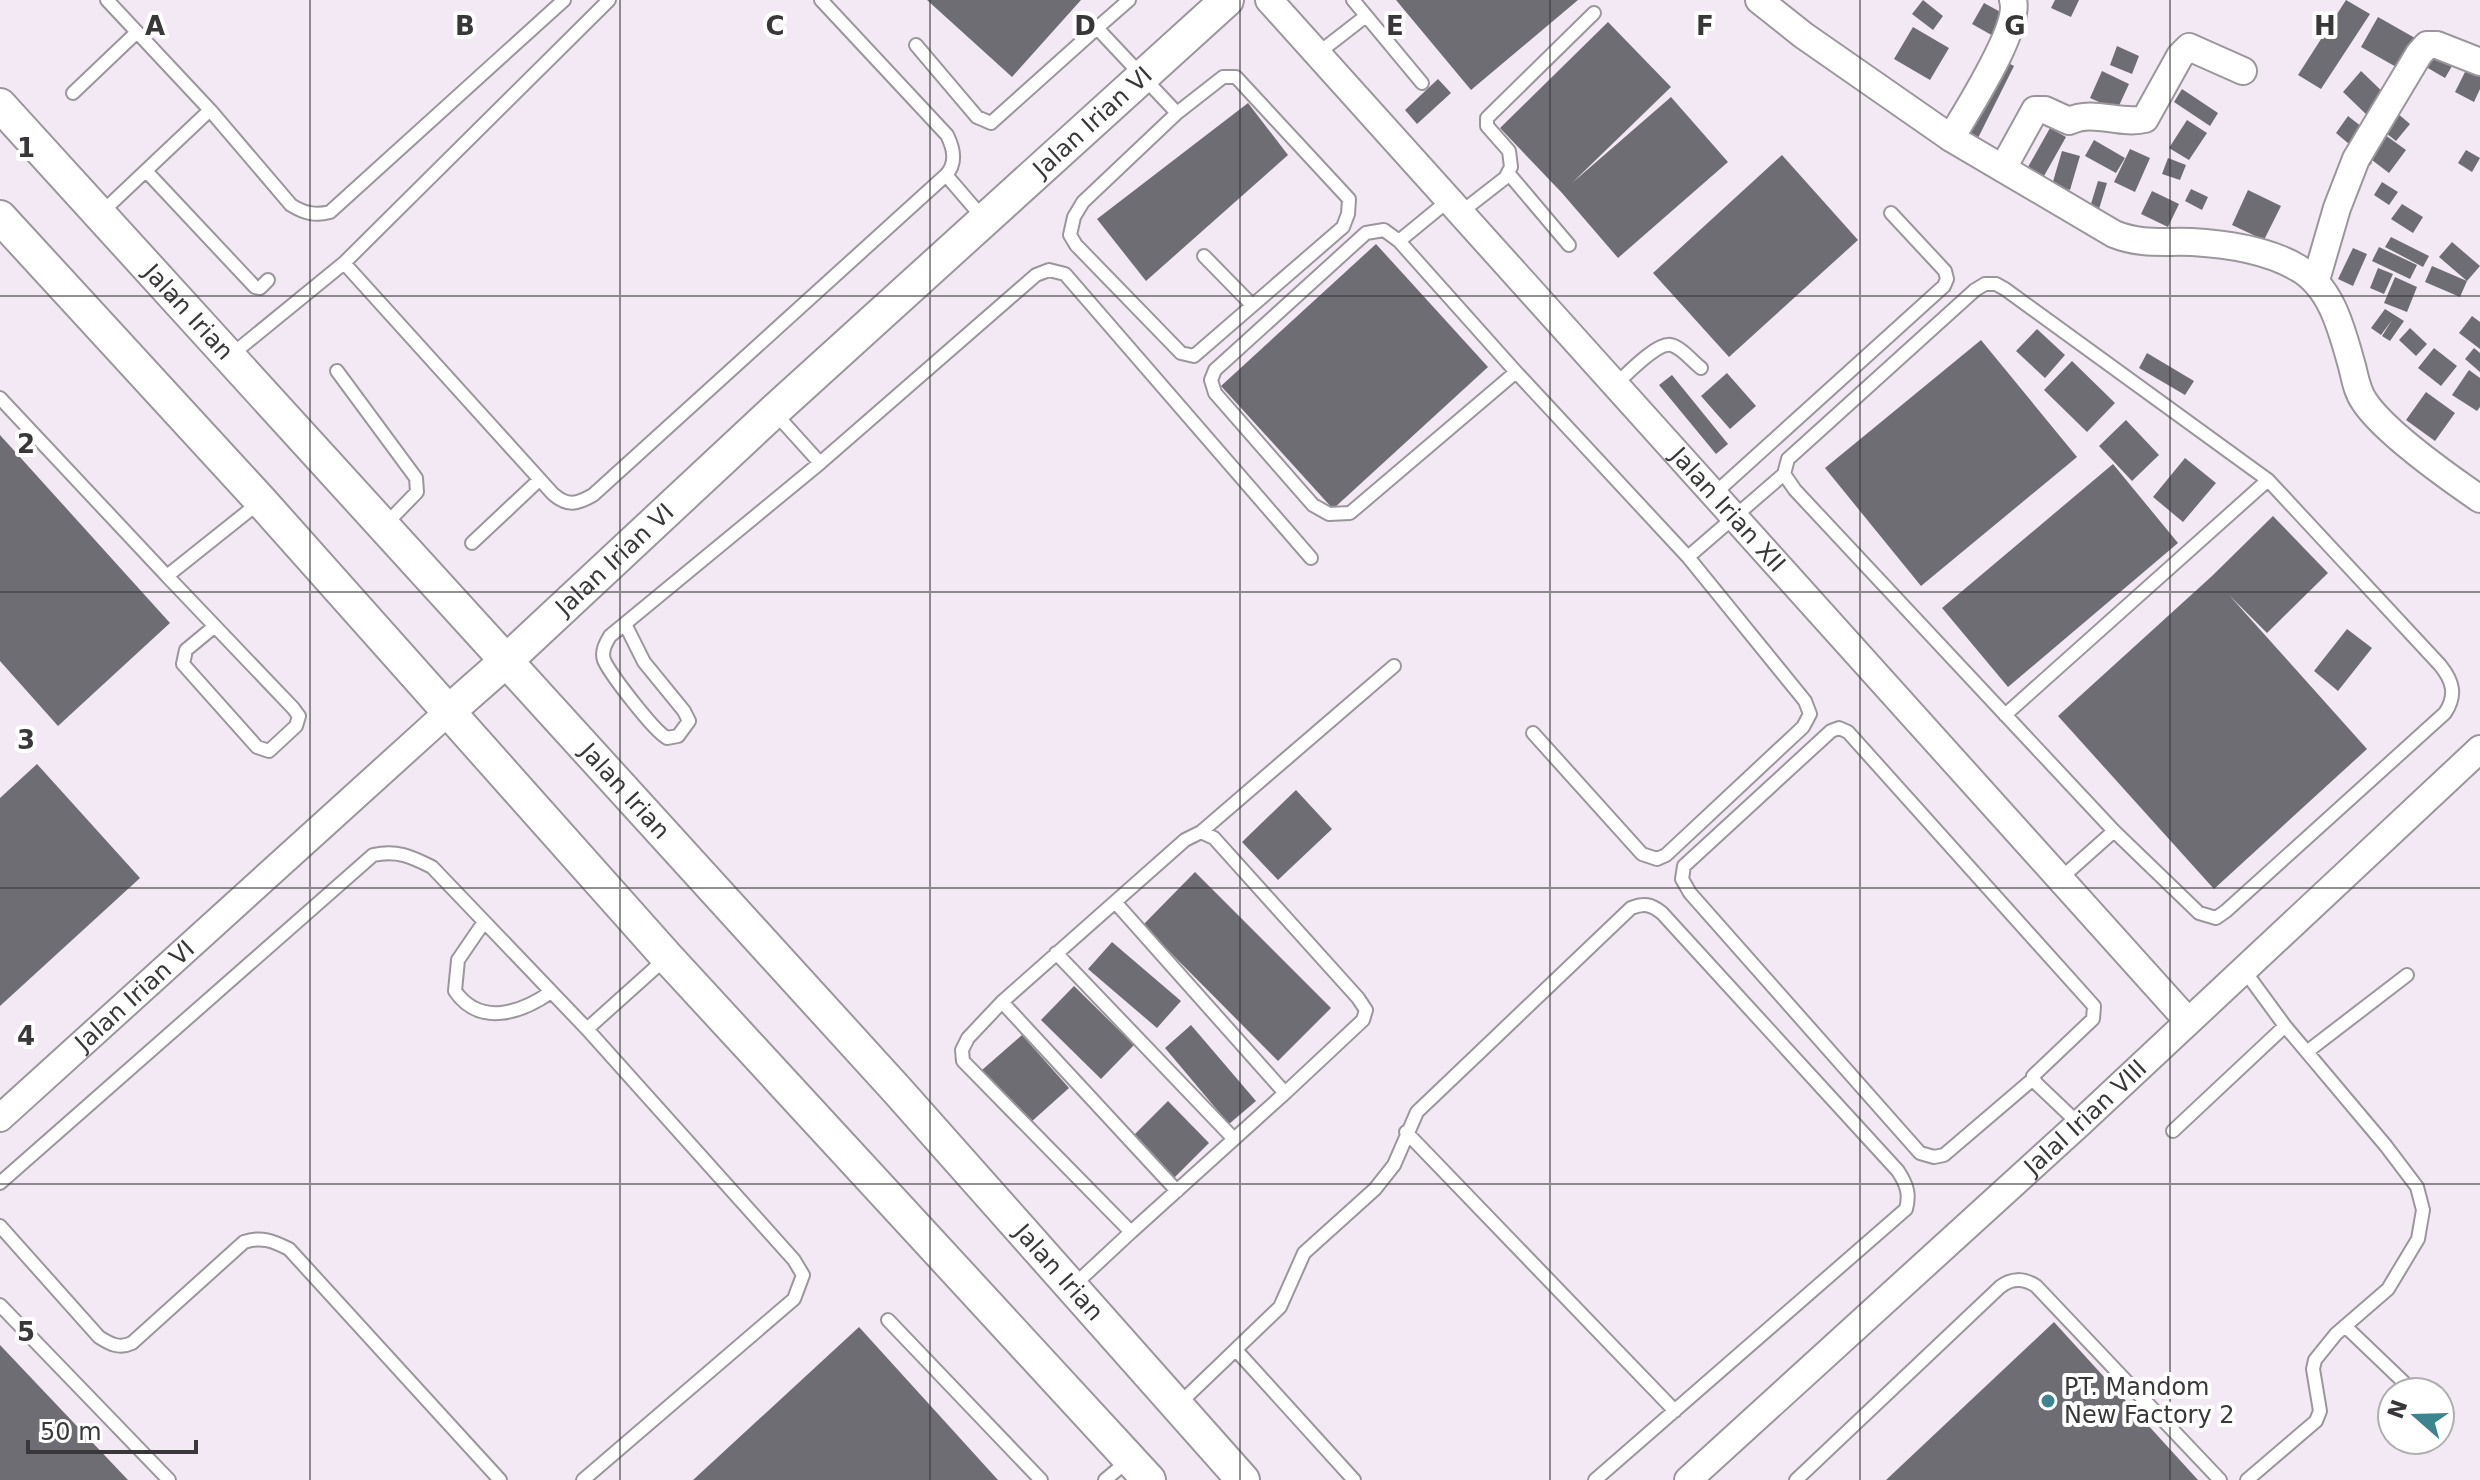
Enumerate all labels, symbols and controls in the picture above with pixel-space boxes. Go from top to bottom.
text: A [145,11,165,41]
text: B [455,11,475,41]
text: C [765,11,785,41]
text: D [1074,11,1096,41]
text: E [1386,11,1404,41]
text: F [1696,11,1714,41]
text: G [2004,11,2026,41]
text: H [2314,11,2336,41]
street label: Jalan Irian VI [1026,61,1158,184]
text: 1 [17,133,35,163]
street label: Jalan Irian [137,257,239,366]
text: 2 [17,429,35,459]
street label: Jalan Irian XII [1663,440,1791,578]
street label: Jalan Irian VI [549,498,679,623]
text: 3 [17,725,35,755]
street label: Jalan Irian [573,736,675,845]
street label: Jalan Irian VI [68,935,200,1058]
text: 4 [17,1021,35,1051]
street label: Jalal Irian VIII [2017,1054,2152,1182]
street label: Jalan Irian [1007,1217,1109,1326]
text: 5 [17,1317,35,1347]
place label: PT. Mandom New Factory 2 [2064,1373,2235,1429]
north arrow [2376,1376,2456,1456]
marker: PT. Mandom New Factory 2 [2039,1392,2057,1410]
text: N [2383,1396,2413,1422]
scale bar [28,1404,196,1454]
text: 50 m [40,1418,102,1446]

